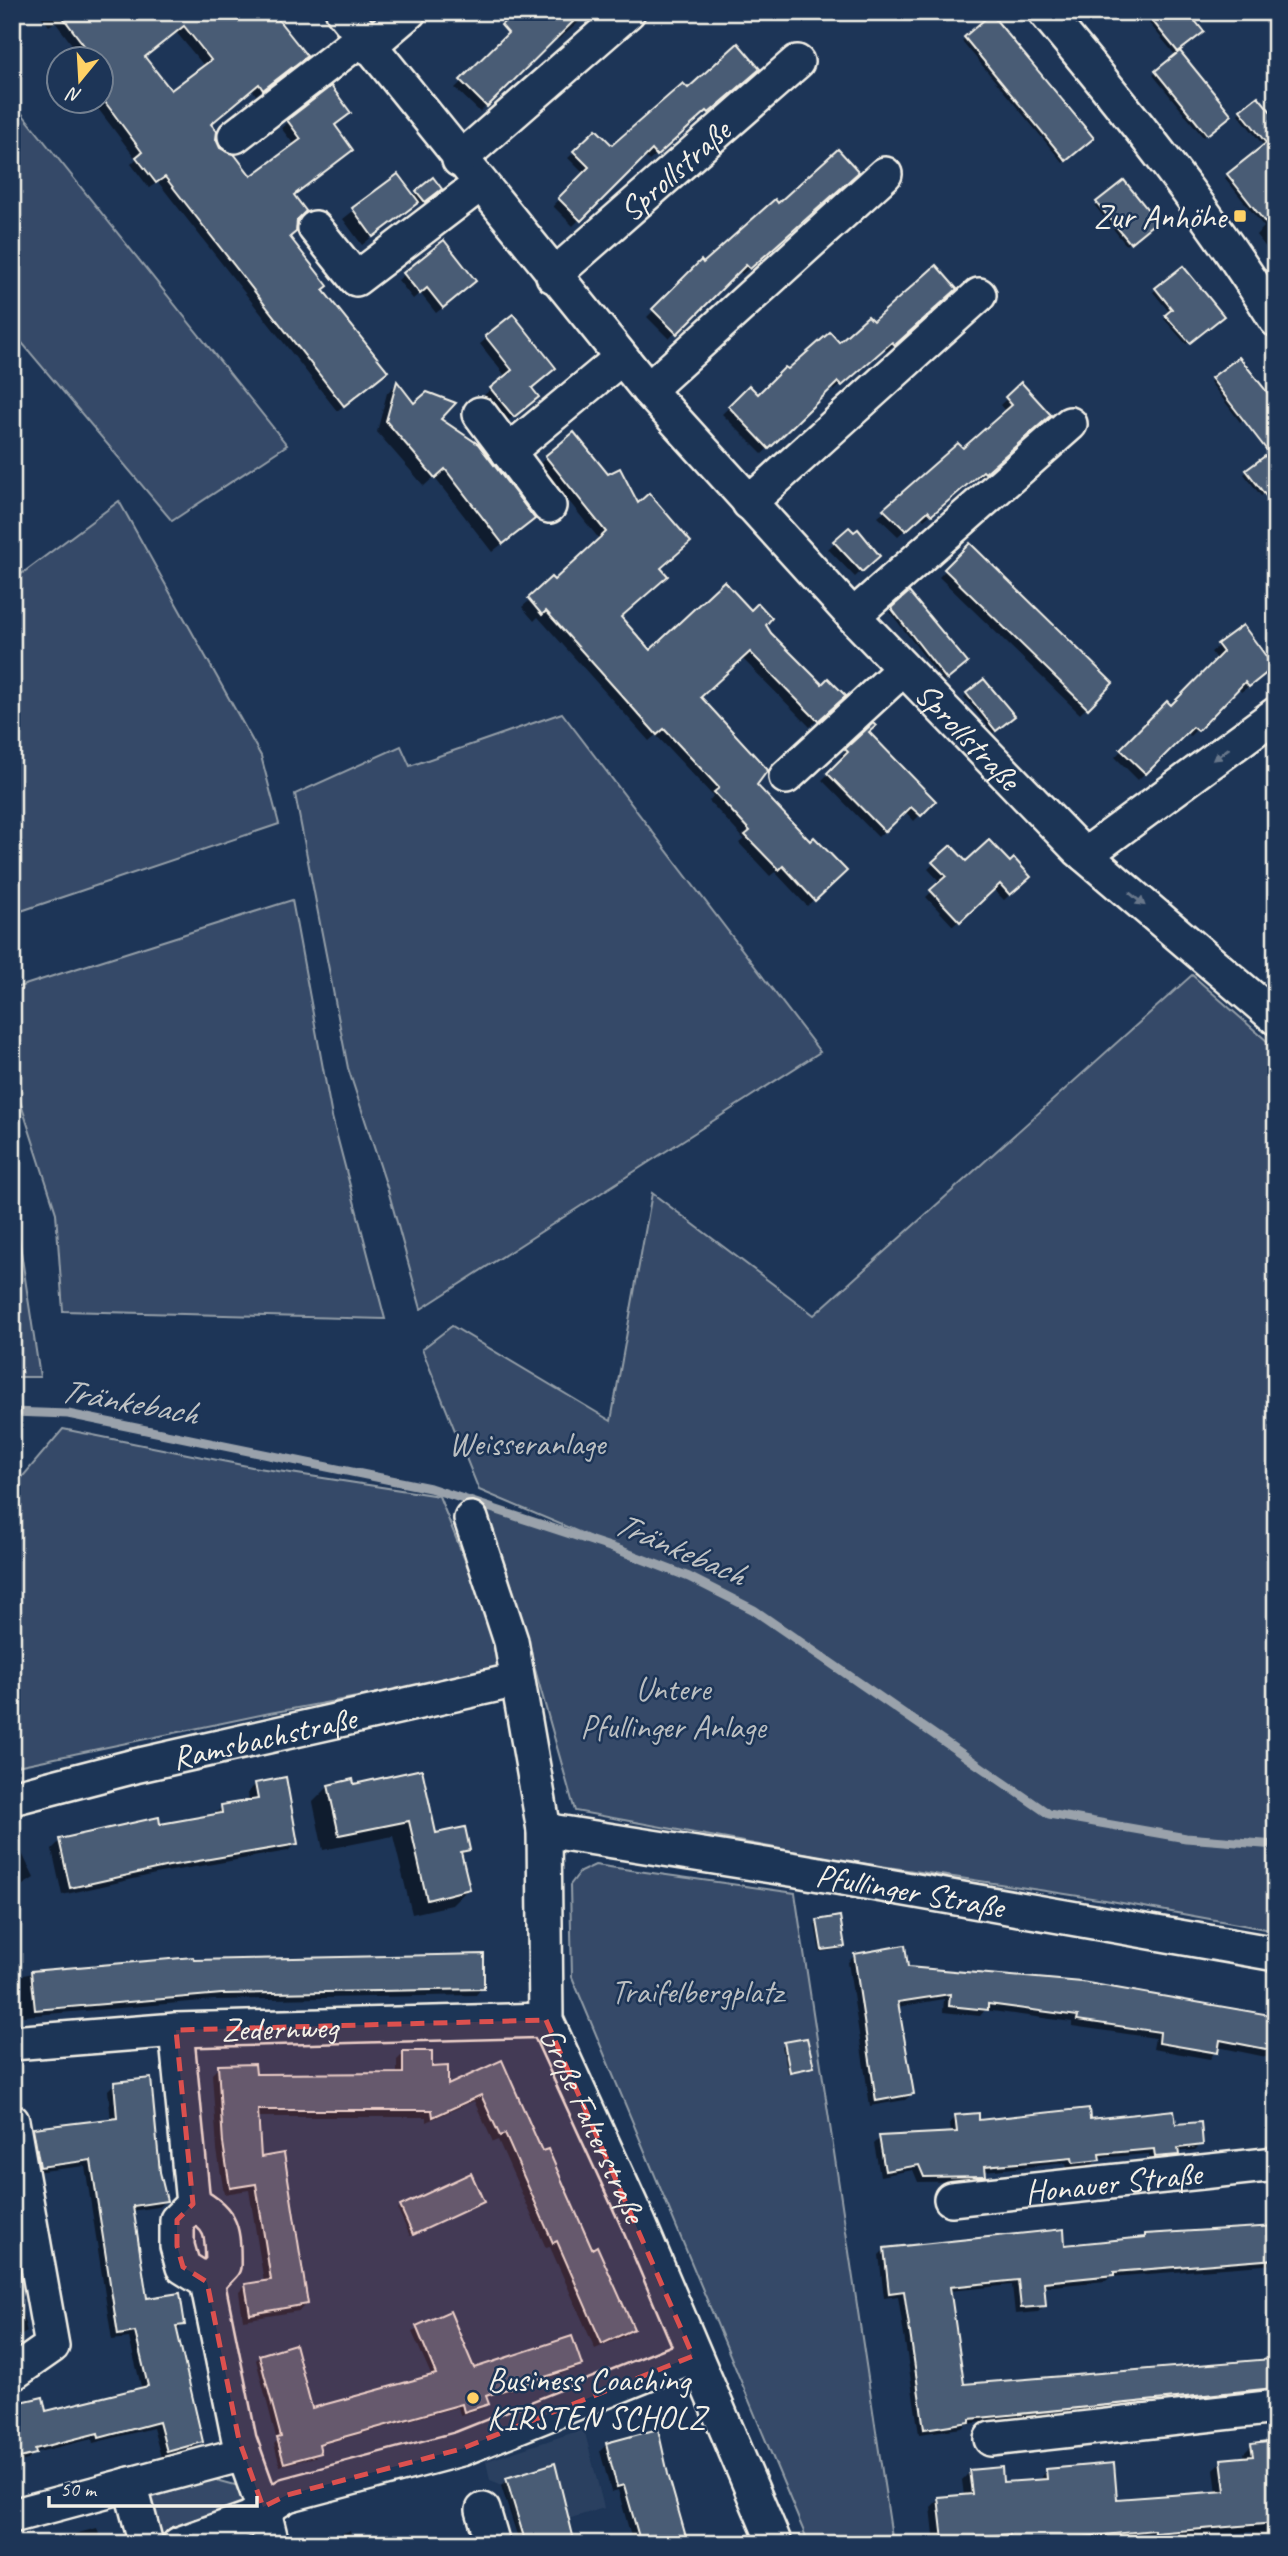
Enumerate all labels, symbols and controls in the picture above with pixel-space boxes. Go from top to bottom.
north arrow [46,46,116,116]
text: N [63,81,84,108]
street label: Sprollstraße [610,109,741,231]
place label: Zur Anhöhe [1094,196,1228,238]
marker: Zur Anhöhe [1232,208,1248,224]
street label: Sprollstraße [906,673,1031,801]
one-way arrow [1212,747,1230,761]
one-way arrow [1128,891,1145,906]
water label: Tränkebach [57,1367,204,1436]
park label: Weisseranlage [449,1423,608,1465]
water label: Tränkebach [607,1501,755,1597]
park label: Untere Pfullinger Anlage [580,1668,768,1748]
street label: Ramsbachstraße [168,1696,362,1779]
street label: Pfullinger Straße [813,1854,1009,1928]
park label: Traifelbergplatz [611,1971,787,2013]
street label: Zedernweg [221,2006,341,2051]
street label: Große Falterstraße [530,2020,657,2231]
street label: Honauer Straße [1023,2152,1206,2213]
place label: Business Coaching KIRSTEN SCHOLZ [487,2359,710,2439]
marker: Business Coaching KIRSTEN SCHOLZ [465,2390,481,2406]
scale bar [49,2465,257,2509]
text: 50 m [60,2476,98,2502]

